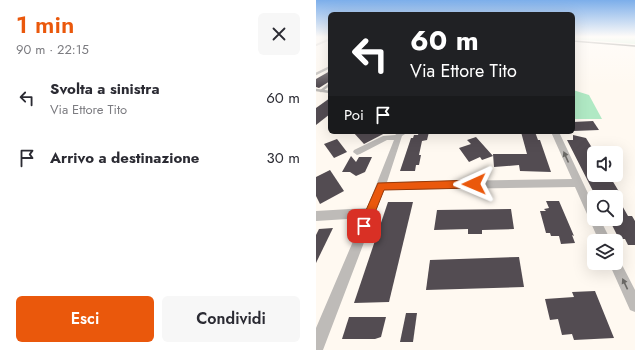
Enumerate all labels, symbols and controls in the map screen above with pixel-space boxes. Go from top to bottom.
text: 1 min [16,7,74,42]
button: close [258,13,300,55]
text: 60 m [410,20,479,61]
icon: left [344,28,396,80]
text: 90 m · 22:15 [16,40,89,59]
text: Via Ettore Tito [410,58,517,84]
text: Svolta a sinistra [50,78,160,100]
icon: left [16,87,38,109]
text: 60 m [266,87,300,109]
text: Via Ettore Tito [50,100,127,119]
text: Poi [344,104,364,126]
icon: arrive [372,104,394,126]
map controls [587,146,623,270]
button: sound [587,146,623,182]
icon: arrive [16,147,38,169]
text: Arrivo a destinazione [50,147,199,169]
text: 30 m [267,147,300,169]
one-way arrow [563,152,569,163]
position arrow [453,163,495,205]
button: search [587,190,623,226]
pin [347,209,381,243]
icon: arrive [353,215,375,237]
button: layers [587,234,623,270]
one-way arrow [622,278,628,290]
button: Esci [16,296,154,342]
button: Condividi [162,296,300,342]

